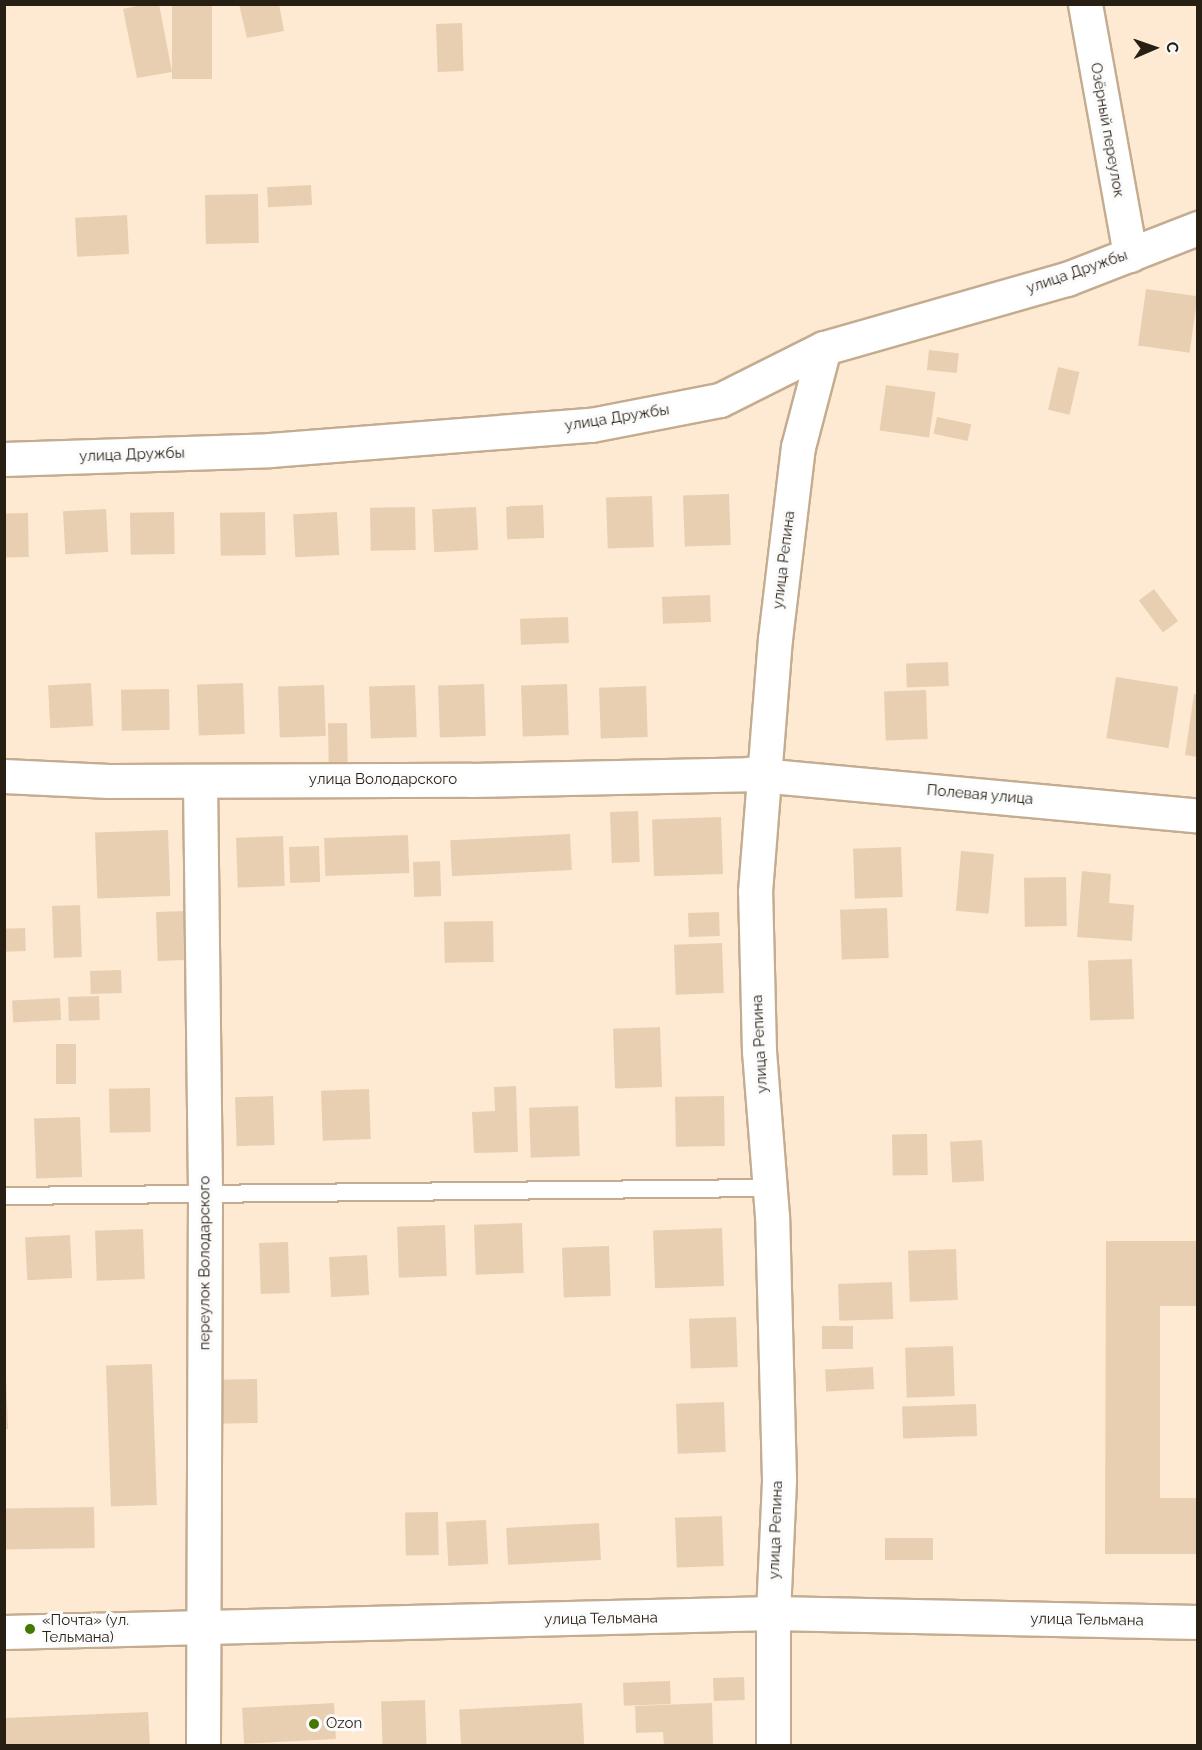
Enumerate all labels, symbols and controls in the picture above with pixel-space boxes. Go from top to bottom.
north arrow [1124,18,1184,78]
text: С [1163,42,1182,53]
street label: Озёрный переулок [1086,61,1128,199]
street label: улица Дружбы [1024,246,1130,298]
street label: улица Дружбы [563,401,671,435]
street label: улица Дружбы [79,444,185,466]
street label: улица Репина [769,510,799,610]
street label: улица Володарского [309,771,457,789]
street label: Полевая улица [926,781,1034,809]
street label: улица Репина [748,994,772,1094]
street label: переулок Володарского [196,1176,214,1350]
street label: улица Репина [765,1480,787,1580]
street label: улица Тельмана [544,1609,658,1629]
street label: улица Тельмана [1030,1610,1144,1630]
place label: «Почта» (ул. Тельмана) [42,1611,129,1646]
marker: «Почта» (ул. Тельмана) [23,1622,37,1636]
place label: Ozon [326,1715,362,1733]
marker: Ozon [307,1717,321,1731]

